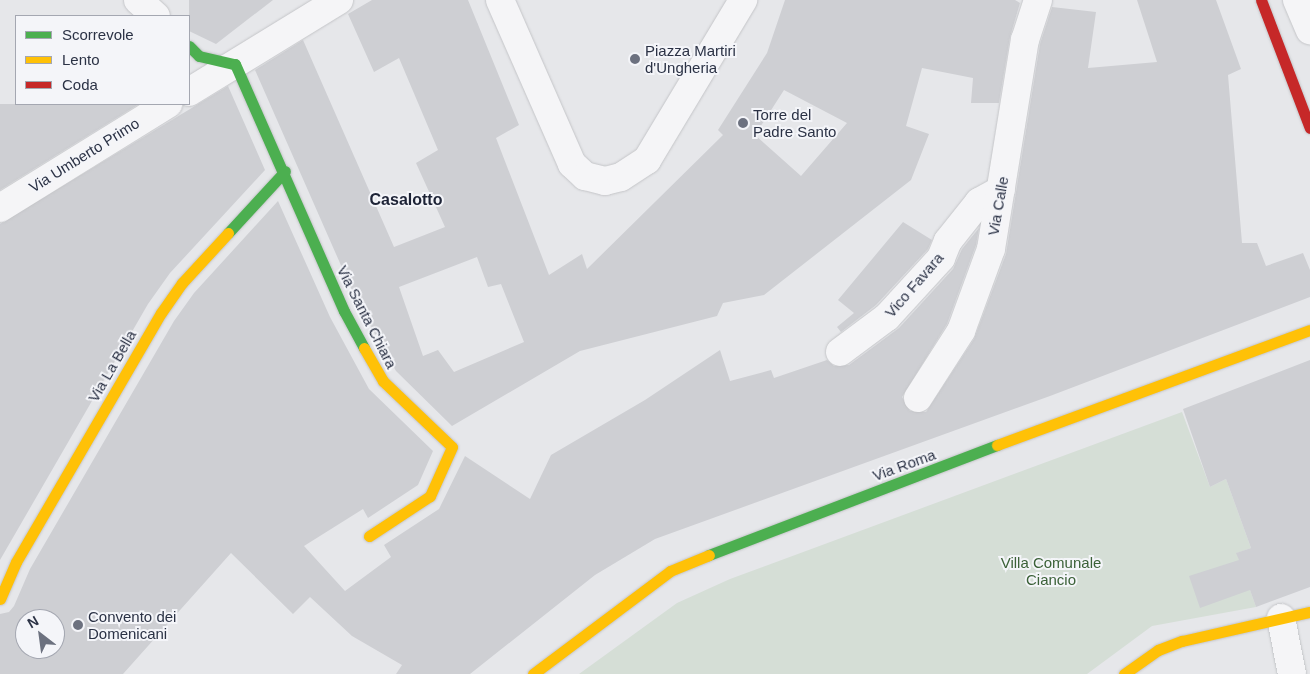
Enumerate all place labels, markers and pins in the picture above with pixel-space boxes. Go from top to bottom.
place label: Piazza Martiri d'Ungheria [645,41,736,76]
marker: Piazza Martiri d'Ungheria [629,53,641,65]
place label: Torre del Padre Santo [753,105,836,140]
marker: Torre del Padre Santo [737,117,749,129]
place label: Convento dei Domenicani [88,607,176,642]
marker: Convento dei Domenicani [72,619,84,631]

